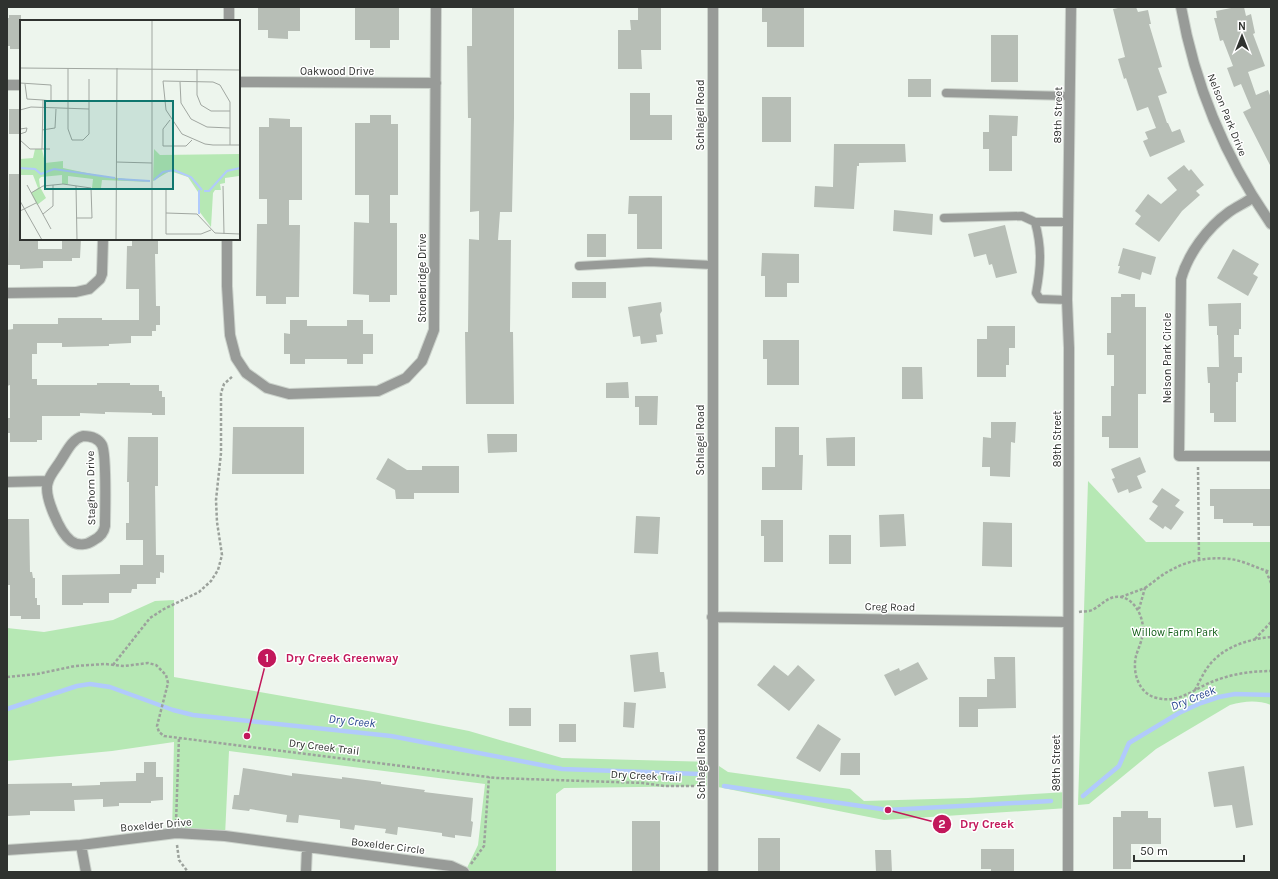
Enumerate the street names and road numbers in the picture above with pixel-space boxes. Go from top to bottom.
street label: Oakwood Drive [300,65,374,78]
street label: Nelson Park Drive [1205,72,1250,159]
street label: Schlagel Road [694,80,707,150]
street label: 89th Street [1051,87,1065,143]
street label: Stonebridge Drive [416,233,429,323]
street label: Nelson Park Circle [1161,312,1174,403]
street label: Schlagel Road [694,405,707,475]
street label: 89th Street [1051,411,1064,467]
street label: Staghorn Drive [84,450,98,525]
street label: Creg Road [865,600,915,614]
street label: Schlagel Road [695,729,708,799]
street label: 89th Street [1050,735,1063,791]
street label: Dry Creek Trail [288,736,360,758]
street label: Dry Creek Trail [610,768,682,784]
street label: Boxelder Drive [120,815,193,835]
street label: Boxelder Circle [350,835,426,857]

